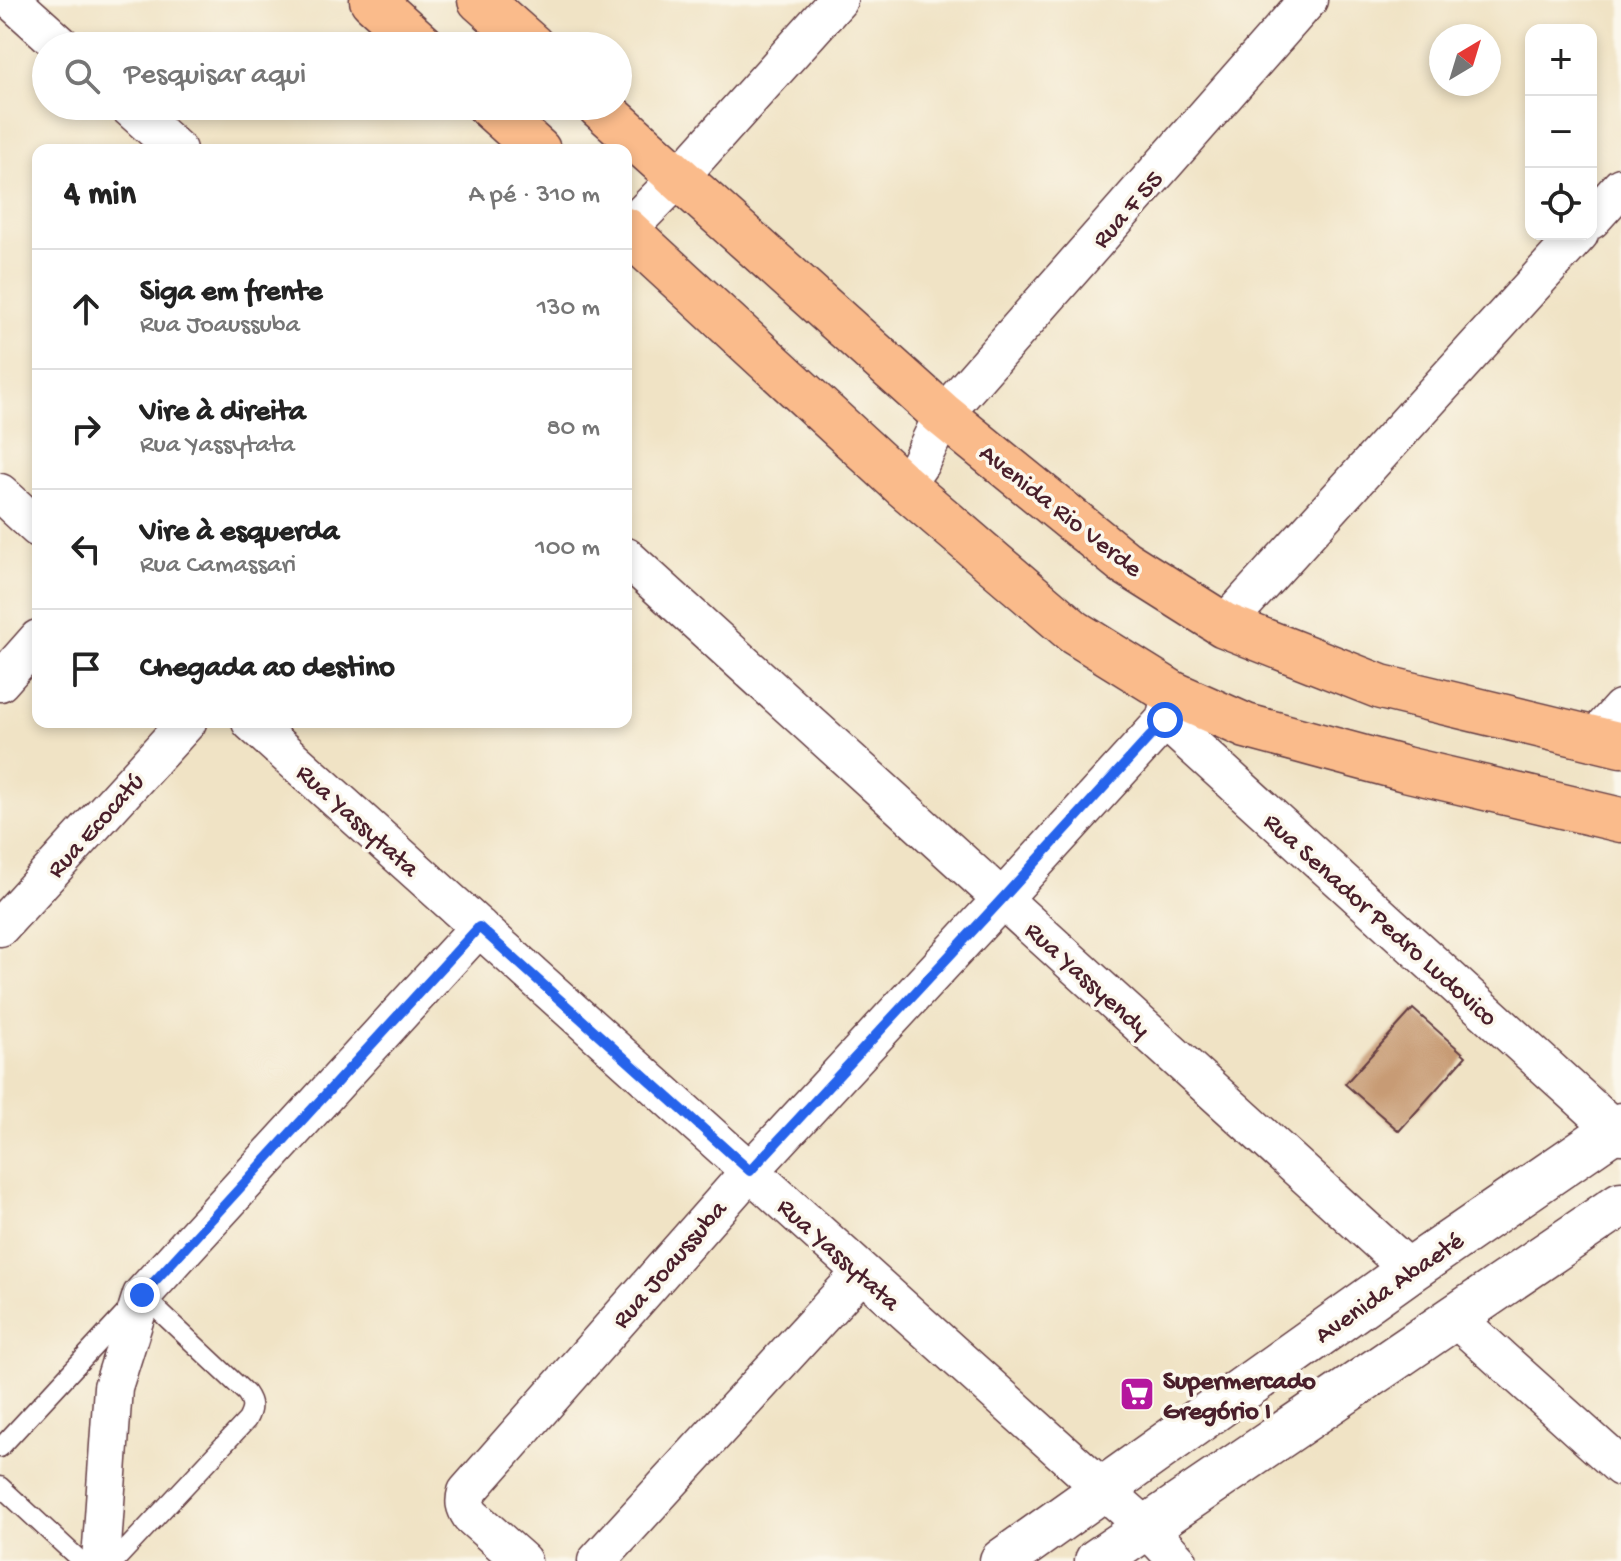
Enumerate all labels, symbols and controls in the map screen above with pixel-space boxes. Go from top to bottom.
north arrow [1429,24,1501,96]
map controls [1525,24,1597,240]
button: + [1525,24,1597,96]
search box [32,32,632,120]
icon: search [60,54,104,98]
text: Pesquisar aqui [124,59,306,94]
button: − [1525,96,1597,168]
street label: Rua F 55 [1087,166,1172,256]
button: locate [1525,168,1597,240]
text: 4 min [64,176,136,216]
text: A pé · 310 m [468,181,600,212]
text: Siga em frente [140,276,322,311]
icon: ahead [64,287,108,331]
text: 130 m [537,294,600,325]
text: Rua Joaussuba [140,311,300,342]
text: Vire à direita [140,396,306,431]
icon: right [64,407,108,451]
text: 80 m [546,414,600,445]
text: Rua Yassytata [140,431,295,462]
street label: Avenida Rio Verde [971,439,1148,586]
text: Vire à esquerda [140,516,339,551]
icon: left [64,527,108,571]
text: 100 m [535,534,600,565]
text: Rua Camassari [140,551,296,582]
icon: arrive [64,647,108,691]
text: Chegada ao destino [140,652,395,687]
route start [1147,702,1183,738]
street label: Rua Yassytata [288,759,425,887]
street label: Rua Ecocatú [42,768,153,886]
street label: Rua Senador Pedro Ludovico [1255,808,1503,1035]
street label: Rua Yassyendy [1017,917,1155,1046]
street label: Rua Yassytata [769,1193,906,1321]
street label: Rua Joaussuba [607,1194,737,1336]
street label: Avenida Abaeté [1310,1226,1472,1353]
route end [124,1277,160,1313]
place label: Supermercado Gregório I [1163,1368,1316,1429]
supermarket icon: Supermercado Gregório I [1118,1375,1156,1413]

